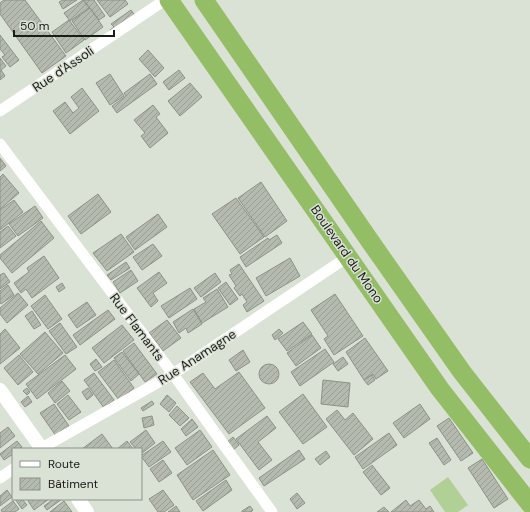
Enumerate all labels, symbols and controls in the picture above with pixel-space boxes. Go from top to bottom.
scale bar [14,12,114,38]
text: 50 m [20,18,49,34]
street label: Rue d'Assoli [29,42,97,96]
street label: Boulevard du Mono [307,202,387,306]
street label: Rue Flamants [106,290,168,364]
street label: Rue Anamagne [155,325,239,389]
legend [12,448,142,500]
text: Route [48,456,80,472]
text: Bâtiment [48,476,99,492]

